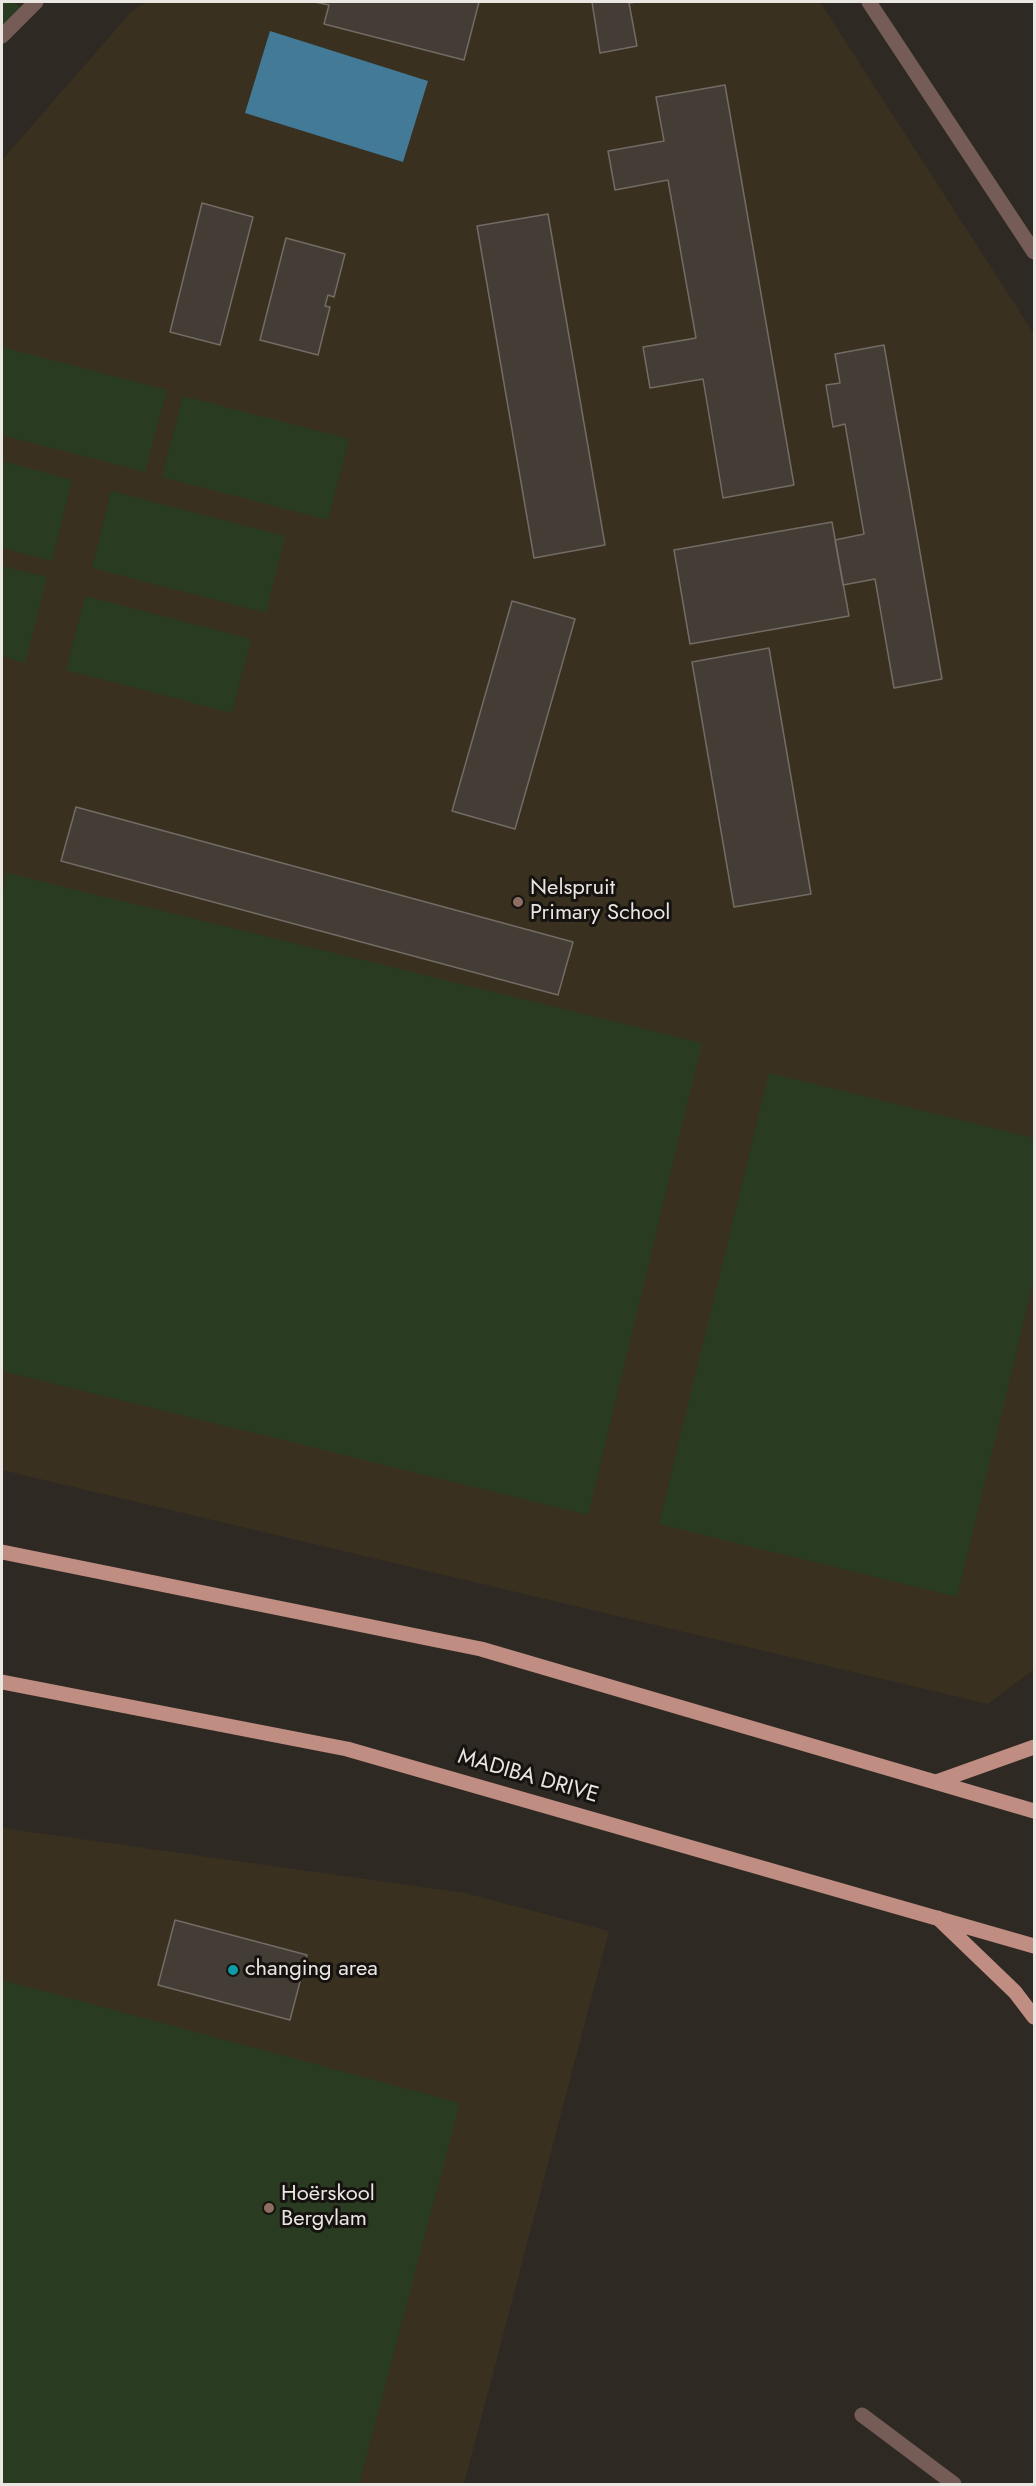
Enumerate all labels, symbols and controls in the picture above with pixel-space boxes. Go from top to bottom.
place label: Nelspruit Primary School [530,876,670,927]
marker: Nelspruit Primary School [511,895,525,909]
street label: MADIBA DRIVE [455,1744,601,1810]
place label: changing area [245,1957,378,1983]
marker: changing area [226,1963,240,1977]
place label: Hoërskool Bergvlam [281,2182,375,2234]
marker: Hoërskool Bergvlam [262,2201,276,2215]

